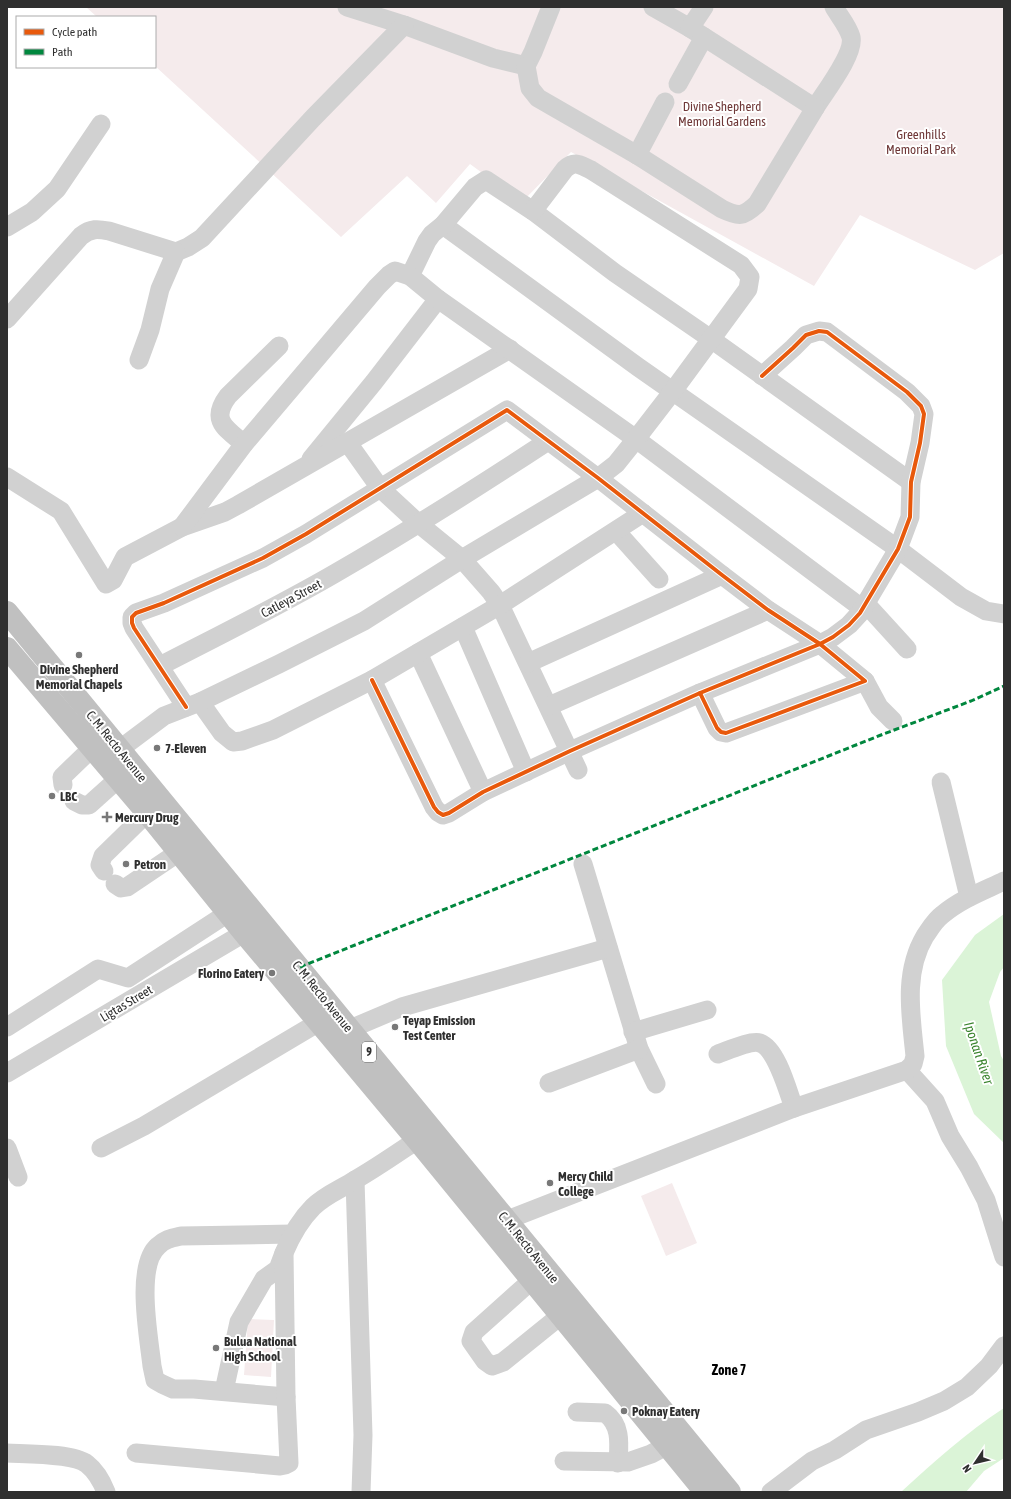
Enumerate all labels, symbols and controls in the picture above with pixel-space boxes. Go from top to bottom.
legend [16,16,156,68]
text: Cycle path [52,25,97,39]
text: Path [52,45,73,59]
park label: Divine Shepherd Memorial Gardens [678,99,766,129]
park label: Greenhills Memorial Park [886,127,956,157]
street label: Catleya Street [258,576,324,621]
marker: Divine Shepherd Memorial Chapels [74,650,84,660]
place label: Divine Shepherd Memorial Chapels [36,662,123,692]
street label: C. M. Recto Avenue [83,708,150,785]
place label: 7-Eleven [165,741,206,756]
marker: 7-Eleven [152,743,162,753]
place label: LBC [60,789,77,804]
marker: LBC [47,791,57,801]
place label: Mercury Drug [115,810,179,825]
marker: Mercury Drug [102,812,112,822]
place label: Petron [134,857,166,872]
marker: Petron [121,859,131,869]
street label: C. M. Recto Avenue [289,958,356,1035]
place label: Florino Eatery [198,966,265,981]
marker: Florino Eatery [267,968,277,978]
street label: Ligtas Street [97,982,155,1025]
place label: Teyap Emission Test Center [403,1013,475,1043]
water label: Iponan River [961,1020,997,1087]
marker: Teyap Emission Test Center [390,1022,400,1032]
road number: 9 [362,1042,376,1062]
place label: Mercy Child College [558,1169,613,1199]
marker: Mercy Child College [545,1178,555,1188]
street label: C. M. Recto Avenue [495,1209,562,1286]
place label: Bulua National High School [224,1334,297,1364]
marker: Bulua National High School [211,1343,221,1353]
district label: Zone 7 [712,1362,746,1378]
place label: Poknay Eatery [632,1404,700,1419]
marker: Poknay Eatery [619,1406,629,1416]
north arrow [955,1443,995,1483]
text: N [960,1463,974,1475]

